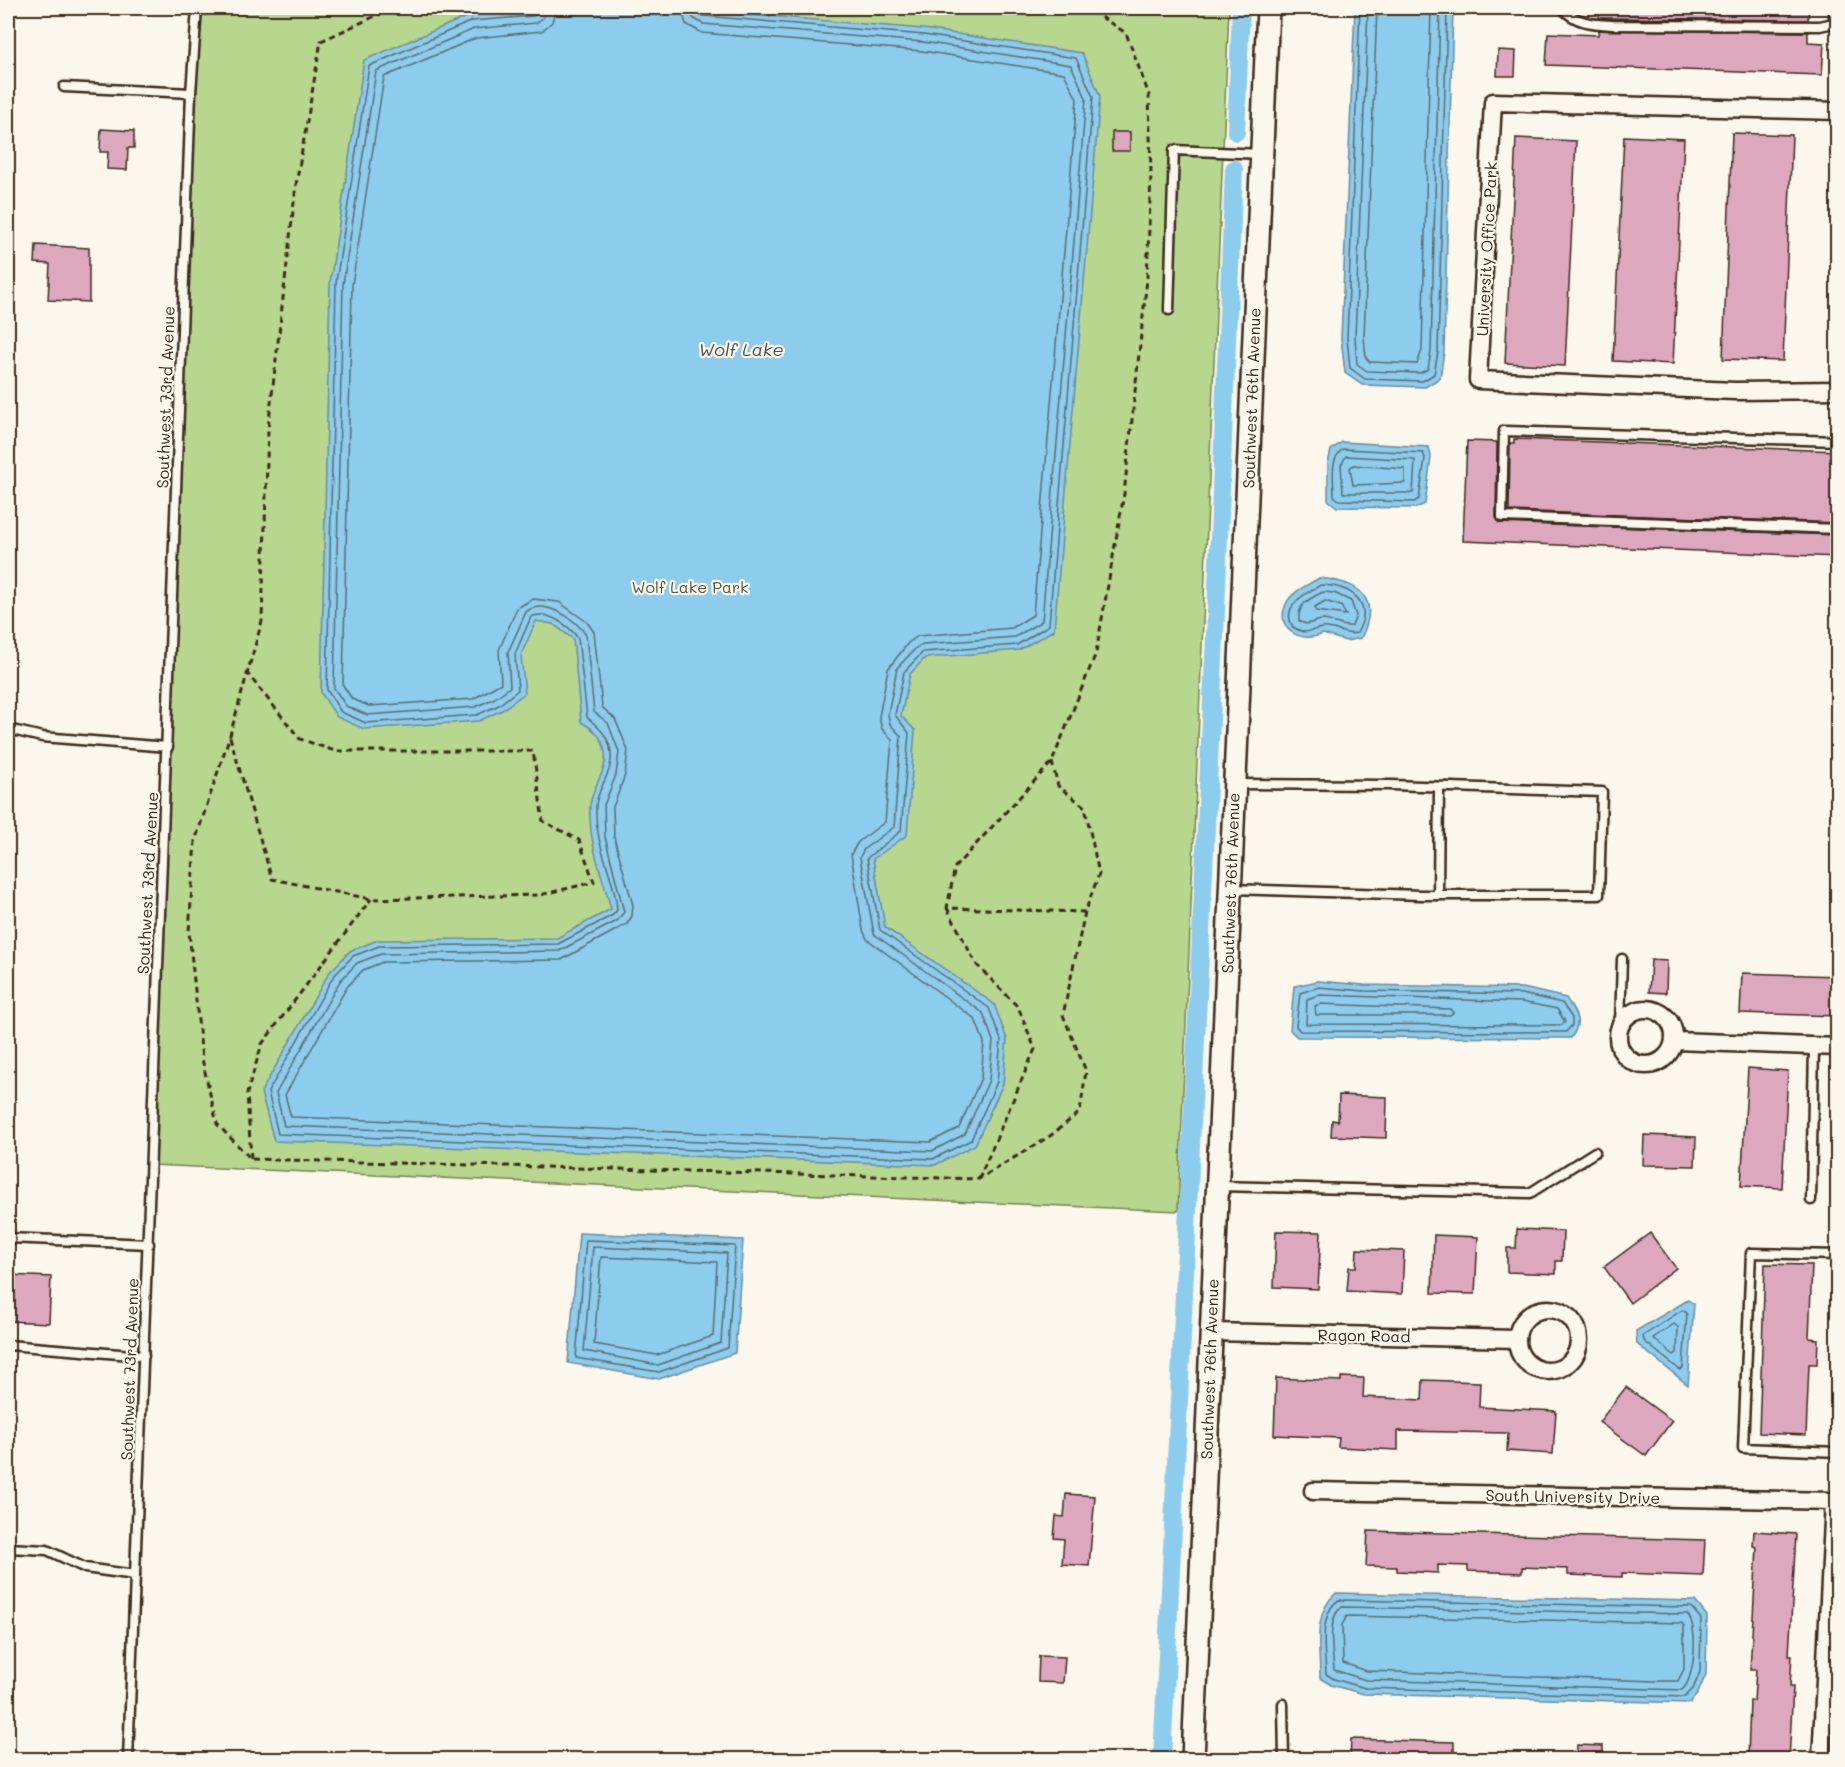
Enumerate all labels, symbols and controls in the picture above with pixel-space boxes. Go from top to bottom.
street label: University Office Park [1471,161,1501,337]
street label: Southwest 73rd Avenue [151,305,179,489]
street label: Southwest 76th Avenue [1237,307,1265,489]
water label: Wolf Lake [698,337,784,361]
park label: Wolf Lake Park [631,576,749,597]
street label: Southwest 73rd Avenue [132,791,162,975]
street label: Southwest 76th Avenue [1216,792,1244,974]
street label: Southwest 73rd Avenue [115,1277,143,1461]
street label: Southwest 76th Avenue [1195,1278,1223,1460]
street label: Ragon Road [1317,1324,1411,1346]
street label: South University Drive [1485,1484,1661,1508]

